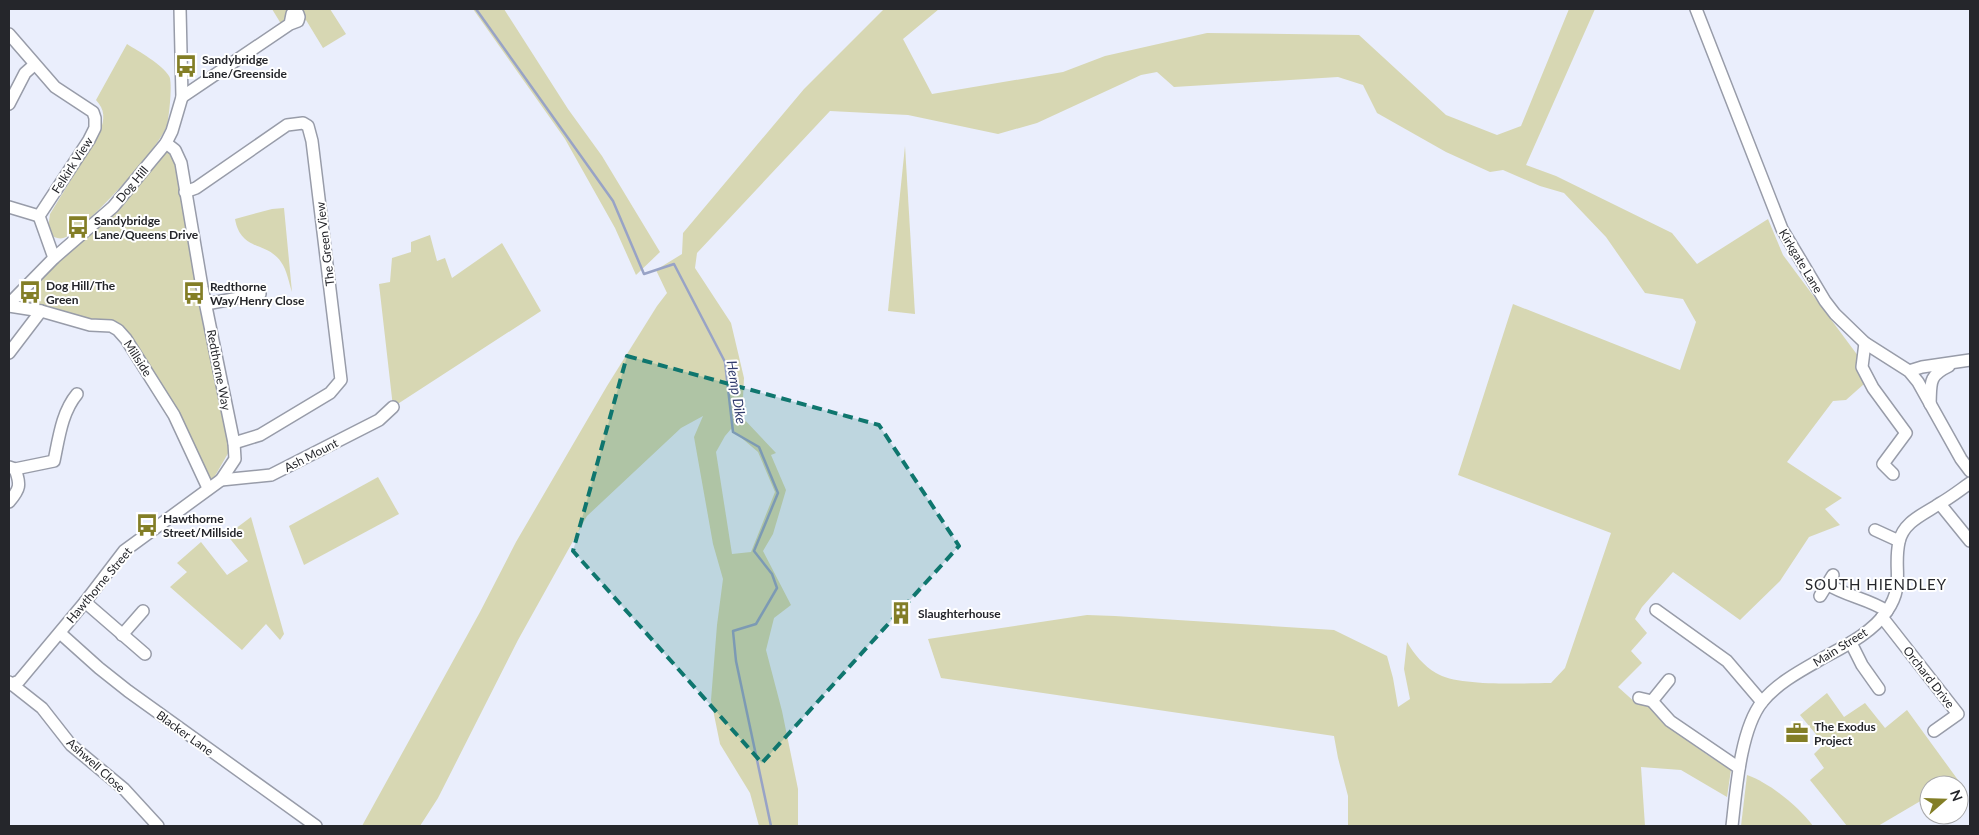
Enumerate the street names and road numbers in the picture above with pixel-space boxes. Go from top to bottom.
street label: Felkirk View [48,134,96,196]
street label: Dog Hill [113,163,151,205]
street label: The Green View [312,201,338,287]
street label: Kirkgate Lane [1776,226,1826,296]
street label: Redthorne Way [204,328,234,412]
street label: Millside [121,337,155,379]
street label: Ash Mount [282,435,341,475]
street label: Hawthorne Street [63,544,135,626]
street label: Main Street [1810,624,1871,670]
street label: Orchard Drive [1900,643,1958,711]
street label: Blacker Lane [154,707,216,759]
street label: Ashwell Close [64,735,128,795]

